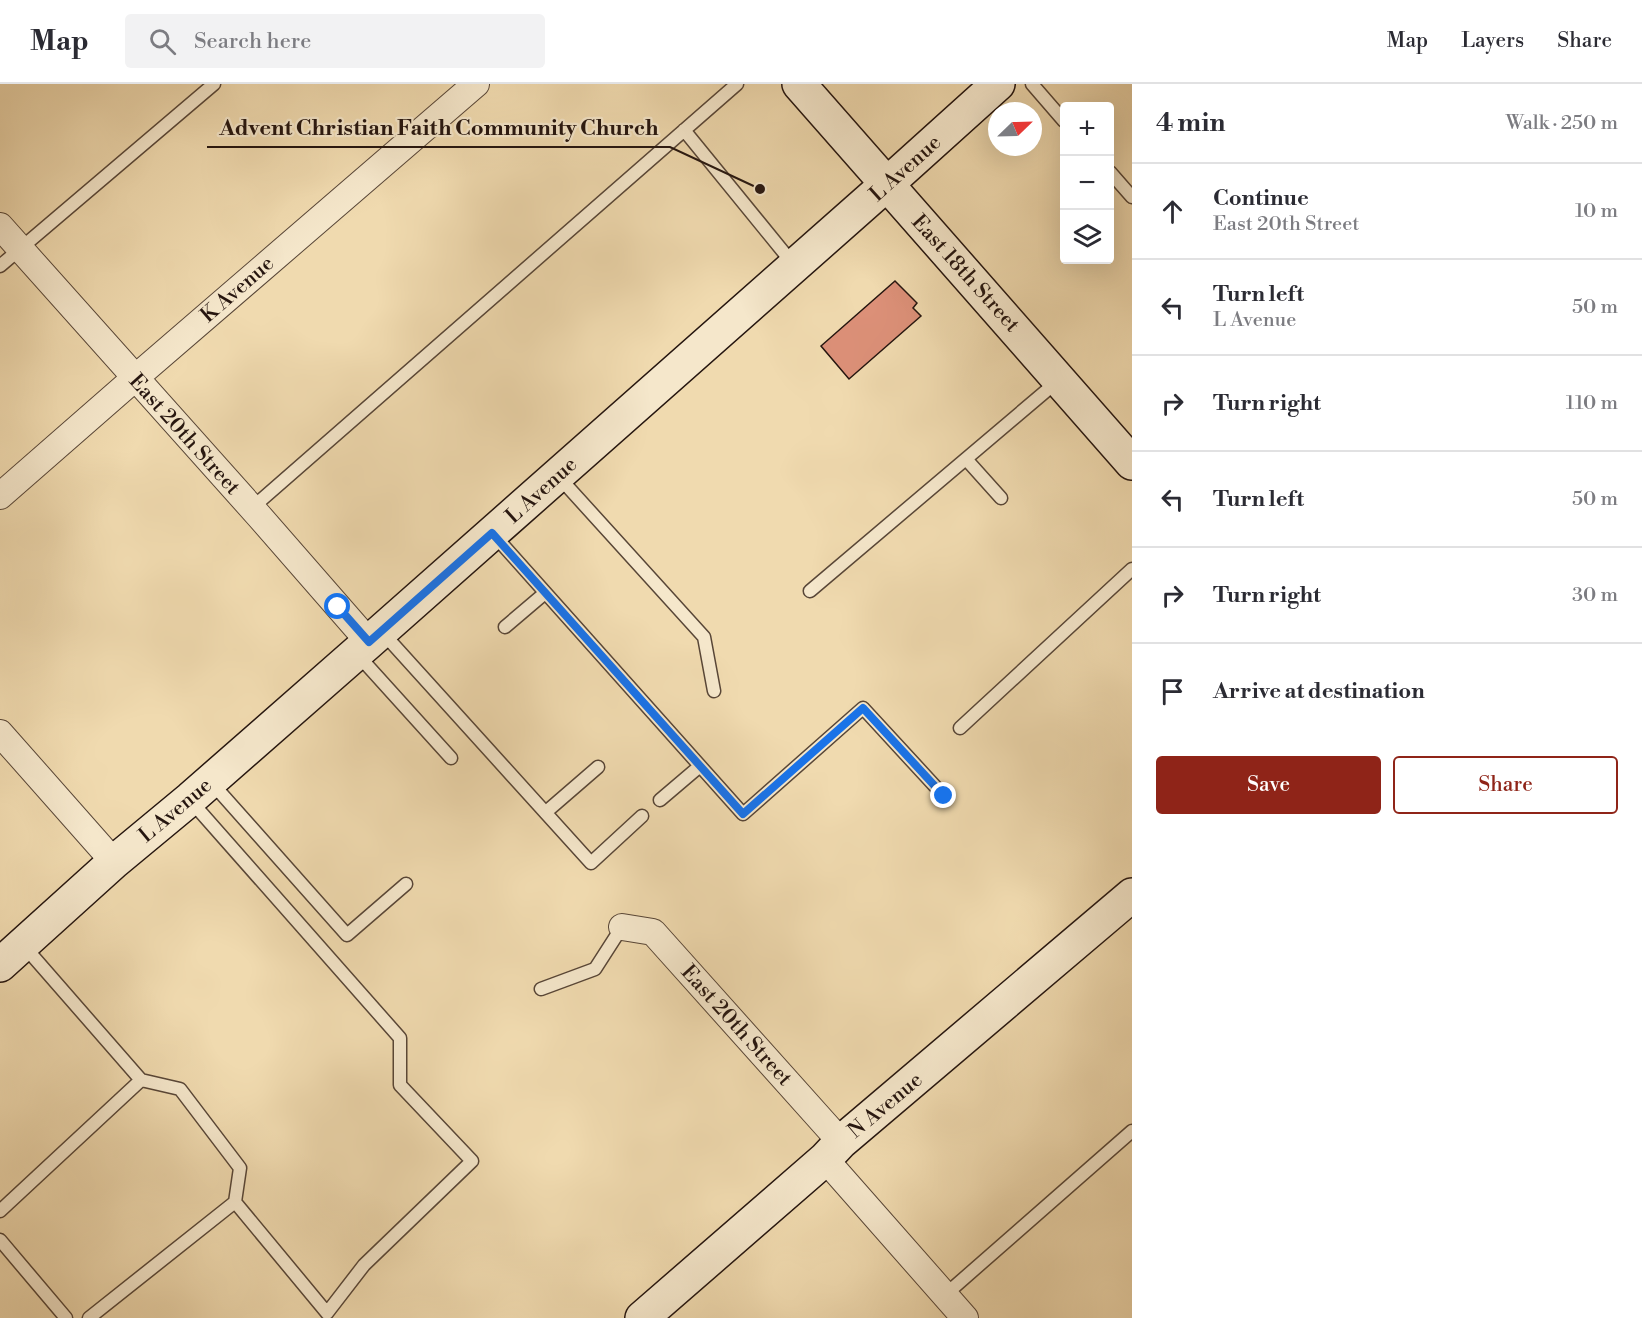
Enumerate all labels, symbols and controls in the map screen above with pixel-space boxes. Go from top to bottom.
search box [125,14,545,68]
text: Map [30,24,89,59]
icon: search [146,25,179,58]
text: Search here [194,28,311,55]
text: Map [1387,28,1428,54]
text: Layers [1461,28,1524,54]
text: Share [1557,28,1612,54]
north arrow [988,102,1042,156]
map controls [1060,102,1114,264]
button: + [1060,102,1114,156]
callout: Advent Christian Faith Community Church [207,107,670,147]
text: 4 min [1156,107,1226,139]
text: Walk · 250 m [1506,111,1618,136]
text: Advent Christian Faith Community Church [218,115,659,142]
street label: L Avenue [864,130,947,208]
button: − [1060,156,1114,210]
text: Continue [1213,185,1309,212]
icon: ahead [1156,195,1189,228]
text: 10 m [1575,199,1618,224]
street label: East 18th Street [906,209,1025,338]
button: layers [1060,210,1114,264]
text: East 20th Street [1213,212,1359,237]
street label: K Avenue [196,251,280,329]
text: Turn left [1213,281,1304,308]
icon: left [1156,291,1189,324]
text: 50 m [1572,295,1618,320]
text: L Avenue [1213,308,1296,333]
street label: East 20th Street [123,369,246,501]
icon: right [1156,387,1189,420]
text: Turn right [1213,390,1321,417]
text: 110 m [1566,391,1618,416]
street label: L Avenue [500,452,583,530]
icon: left [1156,483,1189,516]
text: Turn left [1213,486,1304,513]
text: 50 m [1572,487,1618,512]
icon: right [1156,579,1189,612]
text: Turn right [1213,582,1321,609]
text: 30 m [1572,583,1618,608]
route start [324,593,350,619]
icon: arrive [1156,675,1189,708]
text: Arrive at destination [1213,678,1425,705]
button: Save [1156,756,1381,814]
button: Share [1393,756,1618,814]
street label: L Avenue [134,773,217,849]
route end [930,782,956,808]
street label: East 20th Street [675,960,798,1092]
street label: N Avenue [843,1067,928,1144]

